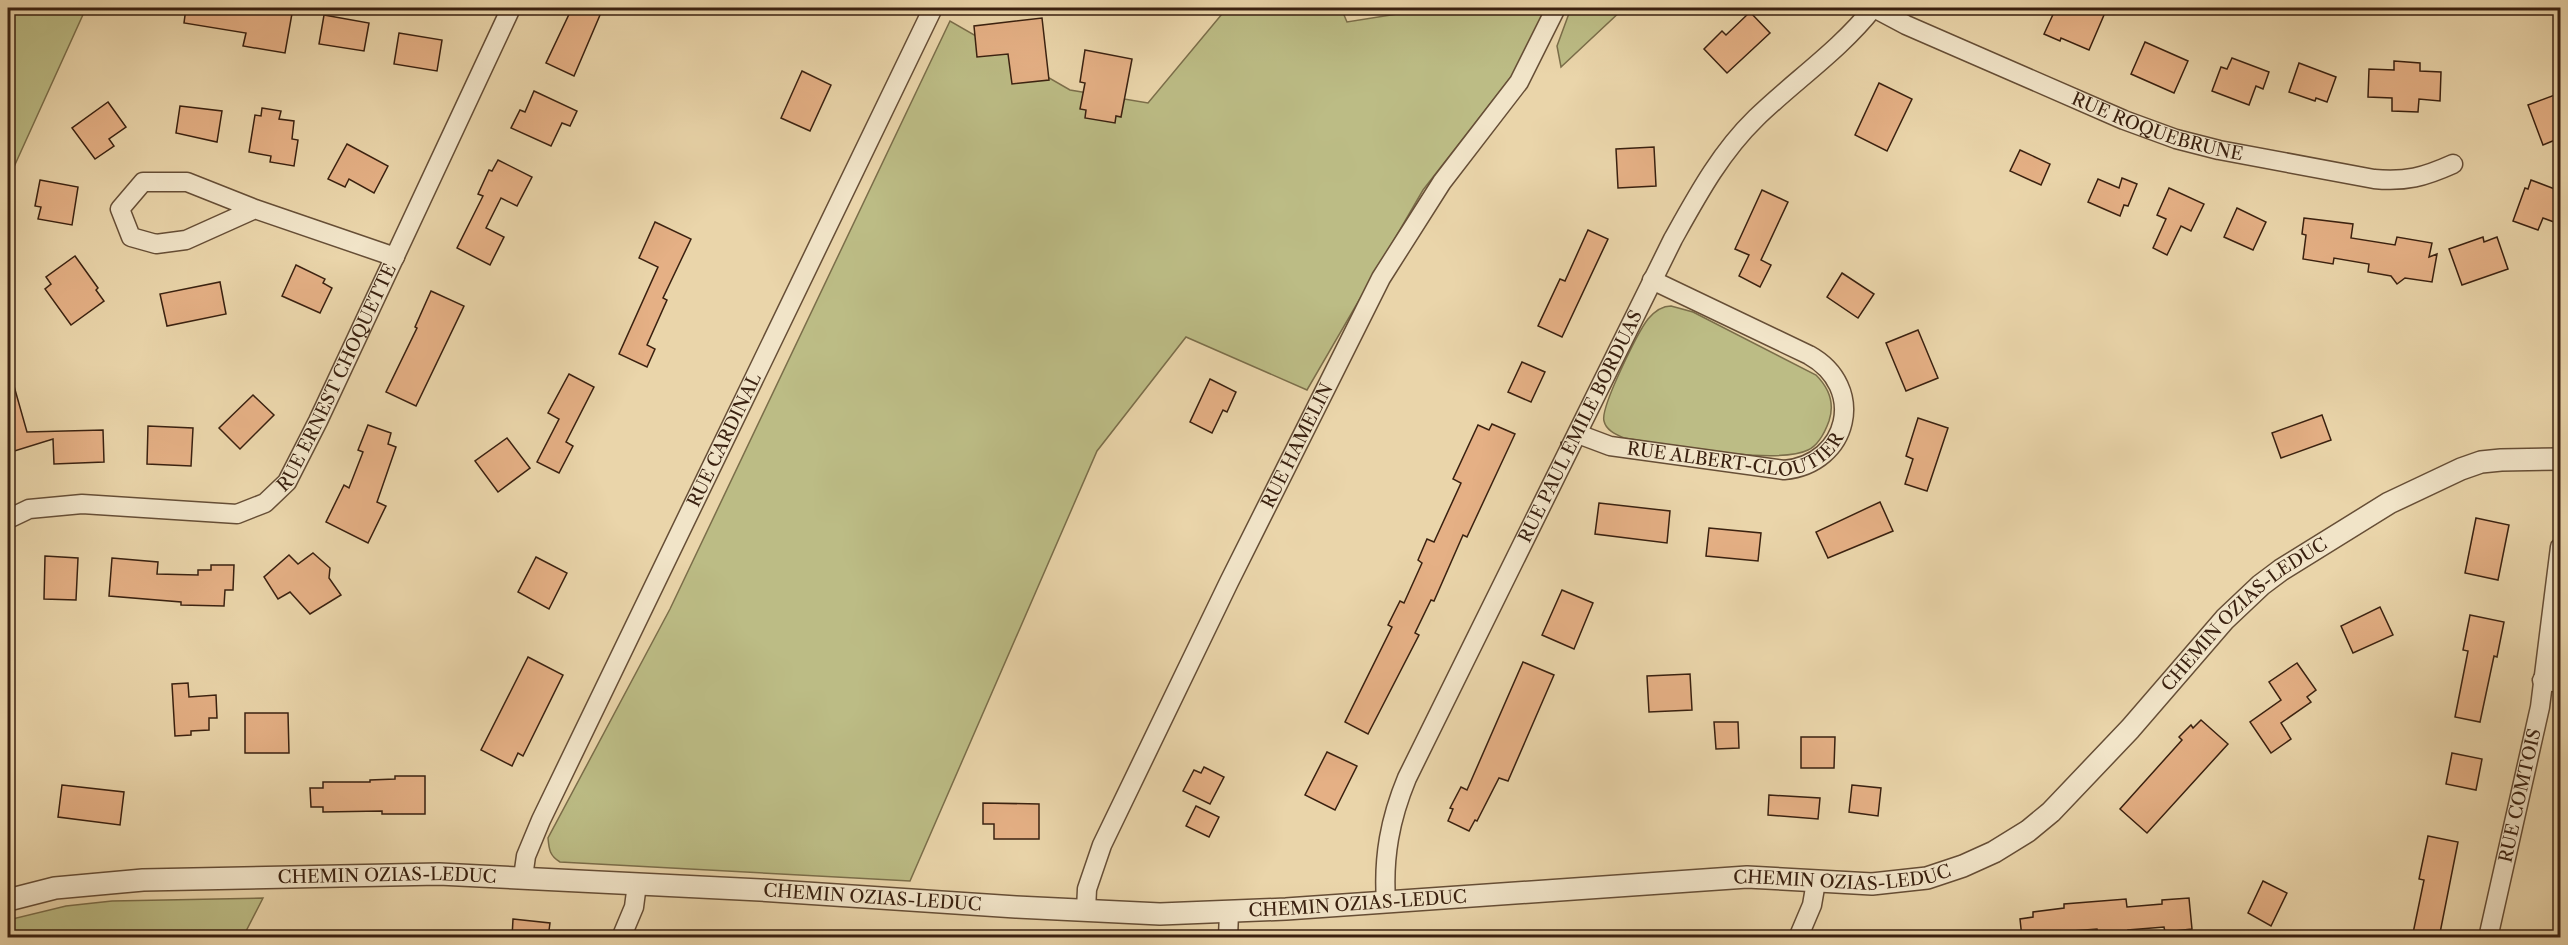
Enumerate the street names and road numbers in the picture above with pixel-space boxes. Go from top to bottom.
street label: RUE ROQUEBRUNE [2068,88,2245,165]
street label: RUE ERNEST CHOQUETTE [273,260,401,496]
street label: RUE PAUL ÉMILE BORDUAS [1514,307,1647,546]
street label: RUE CARDINAL [683,370,766,510]
street label: RUE HAMELIN [1257,379,1338,512]
street label: RUE ALBERT-CLOUTIER [1626,428,1849,482]
street label: CHEMIN OZIAS-LEDUC [2157,533,2331,696]
street label: RUE COMTOIS [2494,726,2546,865]
street label: CHEMIN OZIAS-LEDUC [1733,860,1954,896]
street label: CHEMIN OZIAS-LEDUC [277,863,497,888]
street label: CHEMIN OZIAS-LEDUC [763,879,982,916]
street label: CHEMIN OZIAS-LEDUC [1248,885,1468,921]

